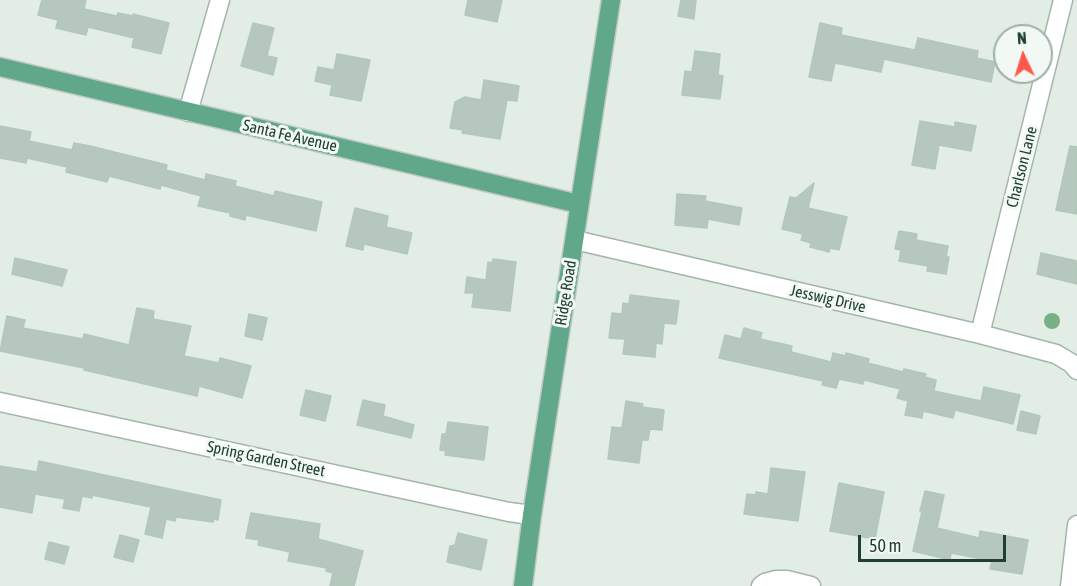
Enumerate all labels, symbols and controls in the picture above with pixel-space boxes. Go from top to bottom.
north arrow [993,24,1053,84]
text: N [1017,29,1027,47]
street label: Santa Fe Avenue [241,116,339,156]
street label: Charlson Lane [1003,124,1041,210]
street label: Ridge Road [551,259,581,327]
street label: Jesswig Drive [788,281,868,317]
street label: Spring Garden Street [205,437,327,481]
scale bar [861,523,1010,561]
text: 50 m [869,535,901,556]

